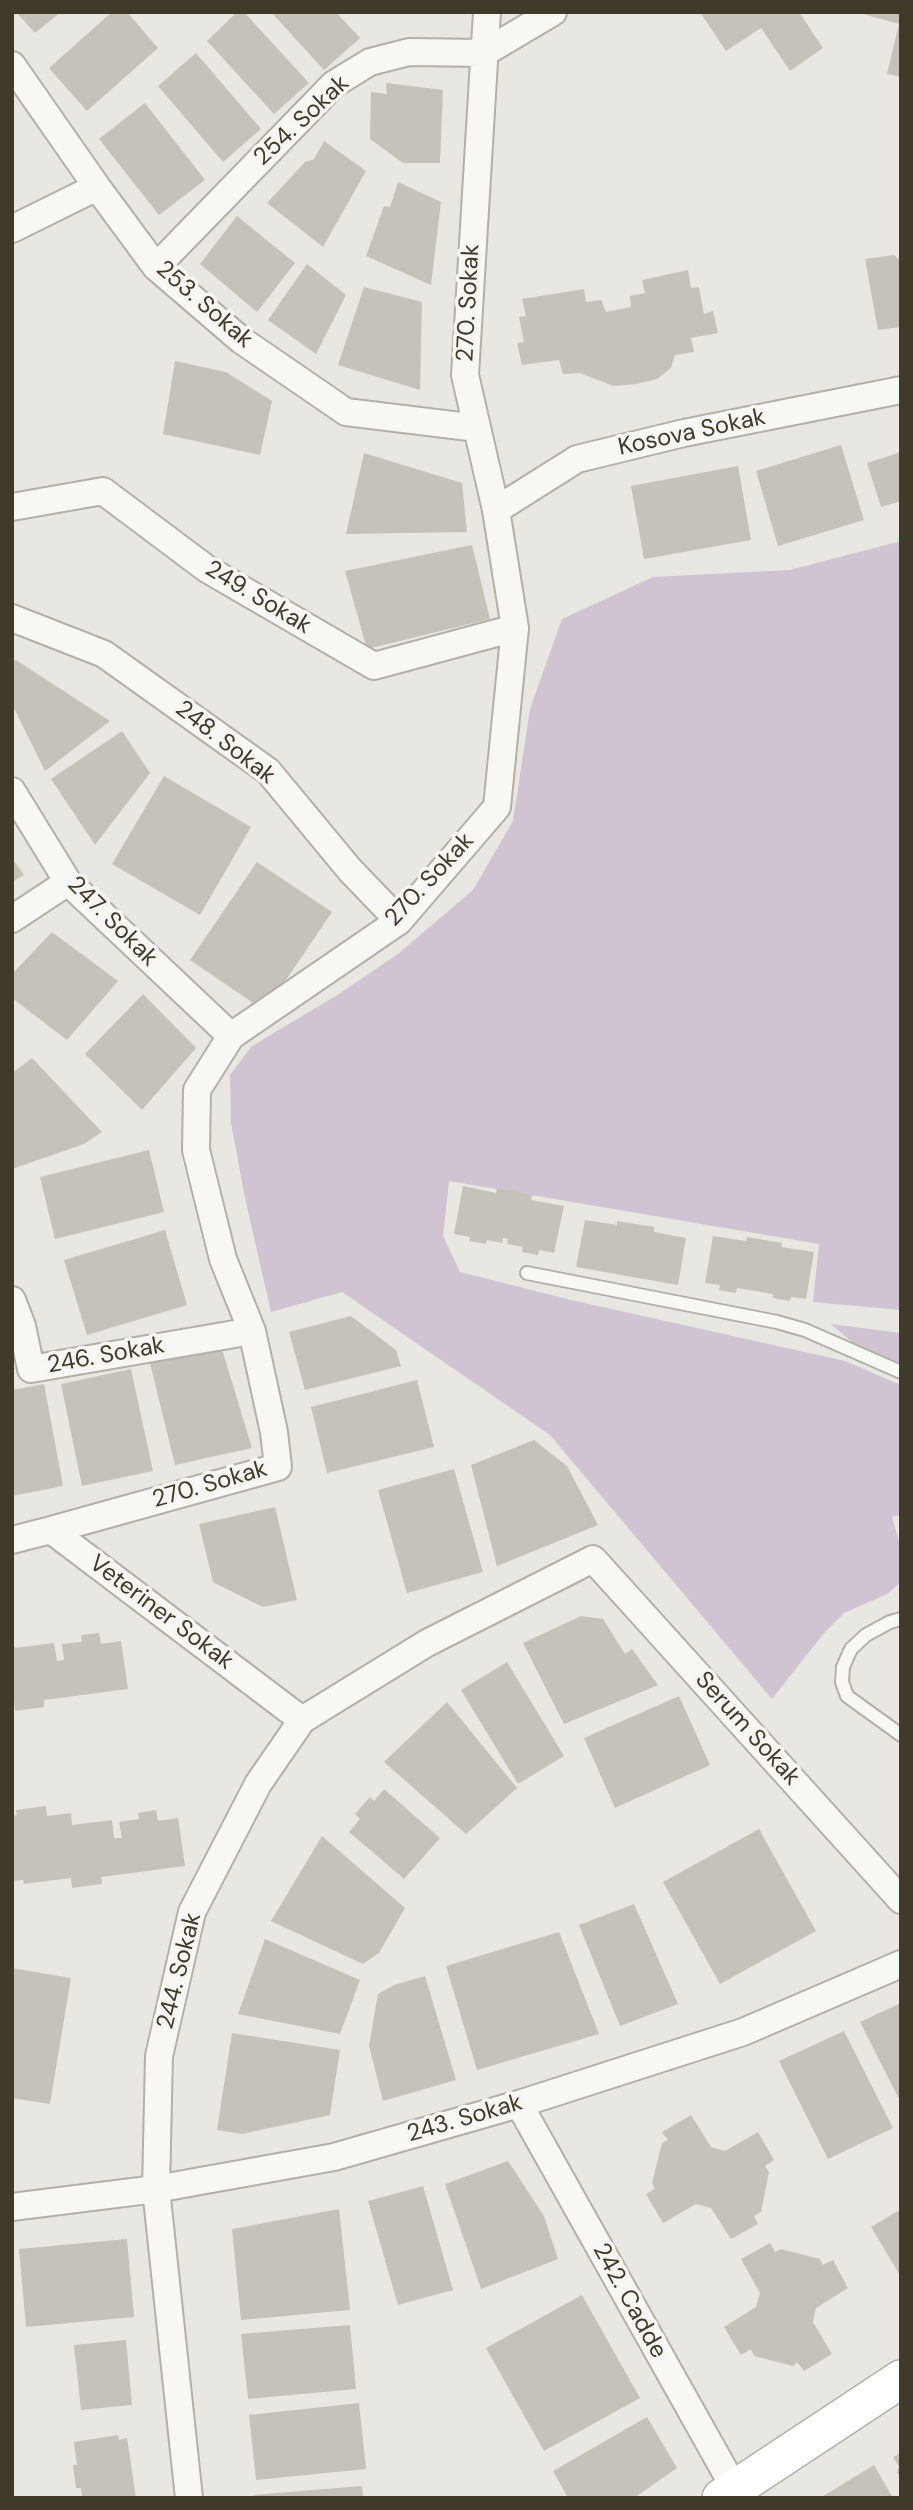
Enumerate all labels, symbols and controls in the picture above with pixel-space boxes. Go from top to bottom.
street label: 254. Sokak [248,70,356,172]
street label: 270. Sokak [452,243,486,363]
street label: 253. Sokak [150,255,258,355]
street label: Kosova Sokak [616,403,768,463]
street label: 249. Sokak [200,555,316,641]
street label: 248. Sokak [169,695,281,791]
street label: 270. Sokak [379,827,481,933]
street label: 247. Sokak [61,871,163,973]
street label: 246. Sokak [45,1332,167,1380]
street label: 270. Sokak [149,1455,271,1515]
street label: Veteriner Sokak [83,1549,239,1677]
street label: Serum Sokak [688,1666,806,1792]
street label: 244. Sokak [152,1910,208,2032]
street label: 243. Sokak [404,2089,526,2149]
street label: 242. Cadde [586,2239,672,2363]

